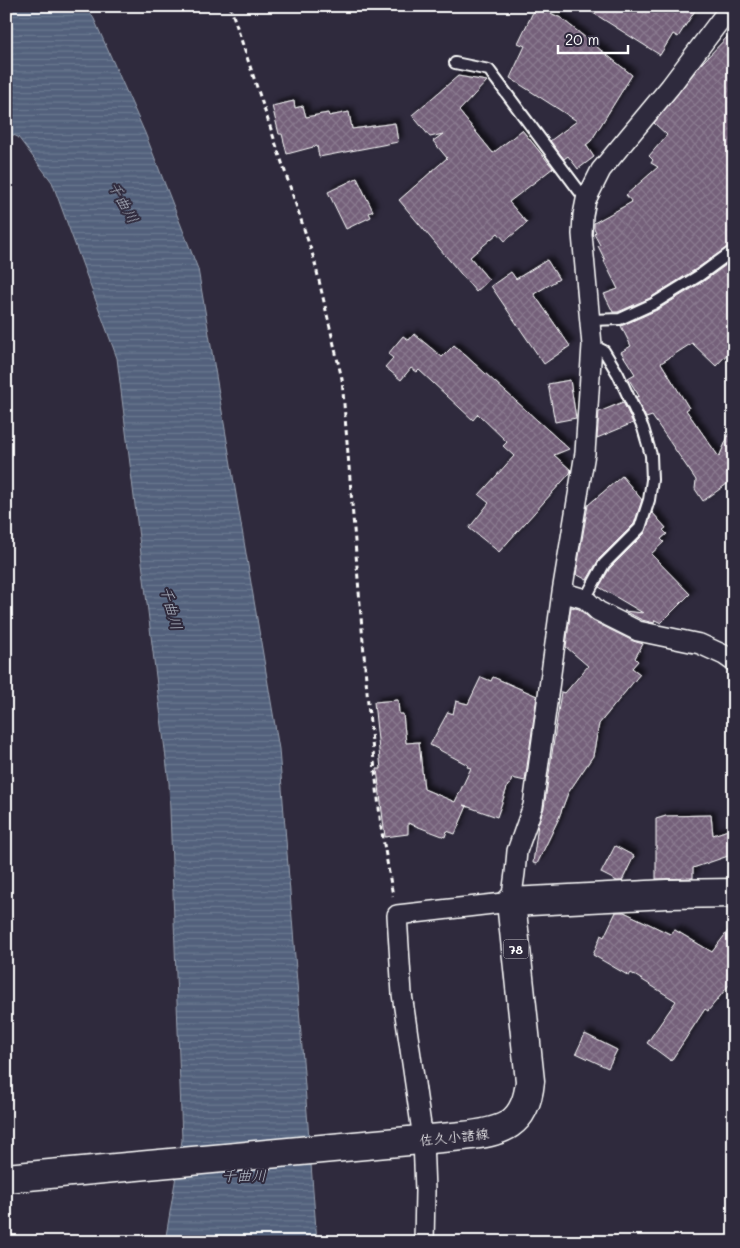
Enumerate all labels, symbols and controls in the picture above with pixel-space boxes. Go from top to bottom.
scale bar [558,22,628,54]
text: 20 m [565,29,599,49]
water label: 千曲川 [104,177,144,227]
water label: 千曲川 [157,584,187,632]
road number: 78 [504,940,528,959]
street label: 佐久小諸線 [418,1123,490,1149]
water label: 千曲川 [221,1165,267,1185]

